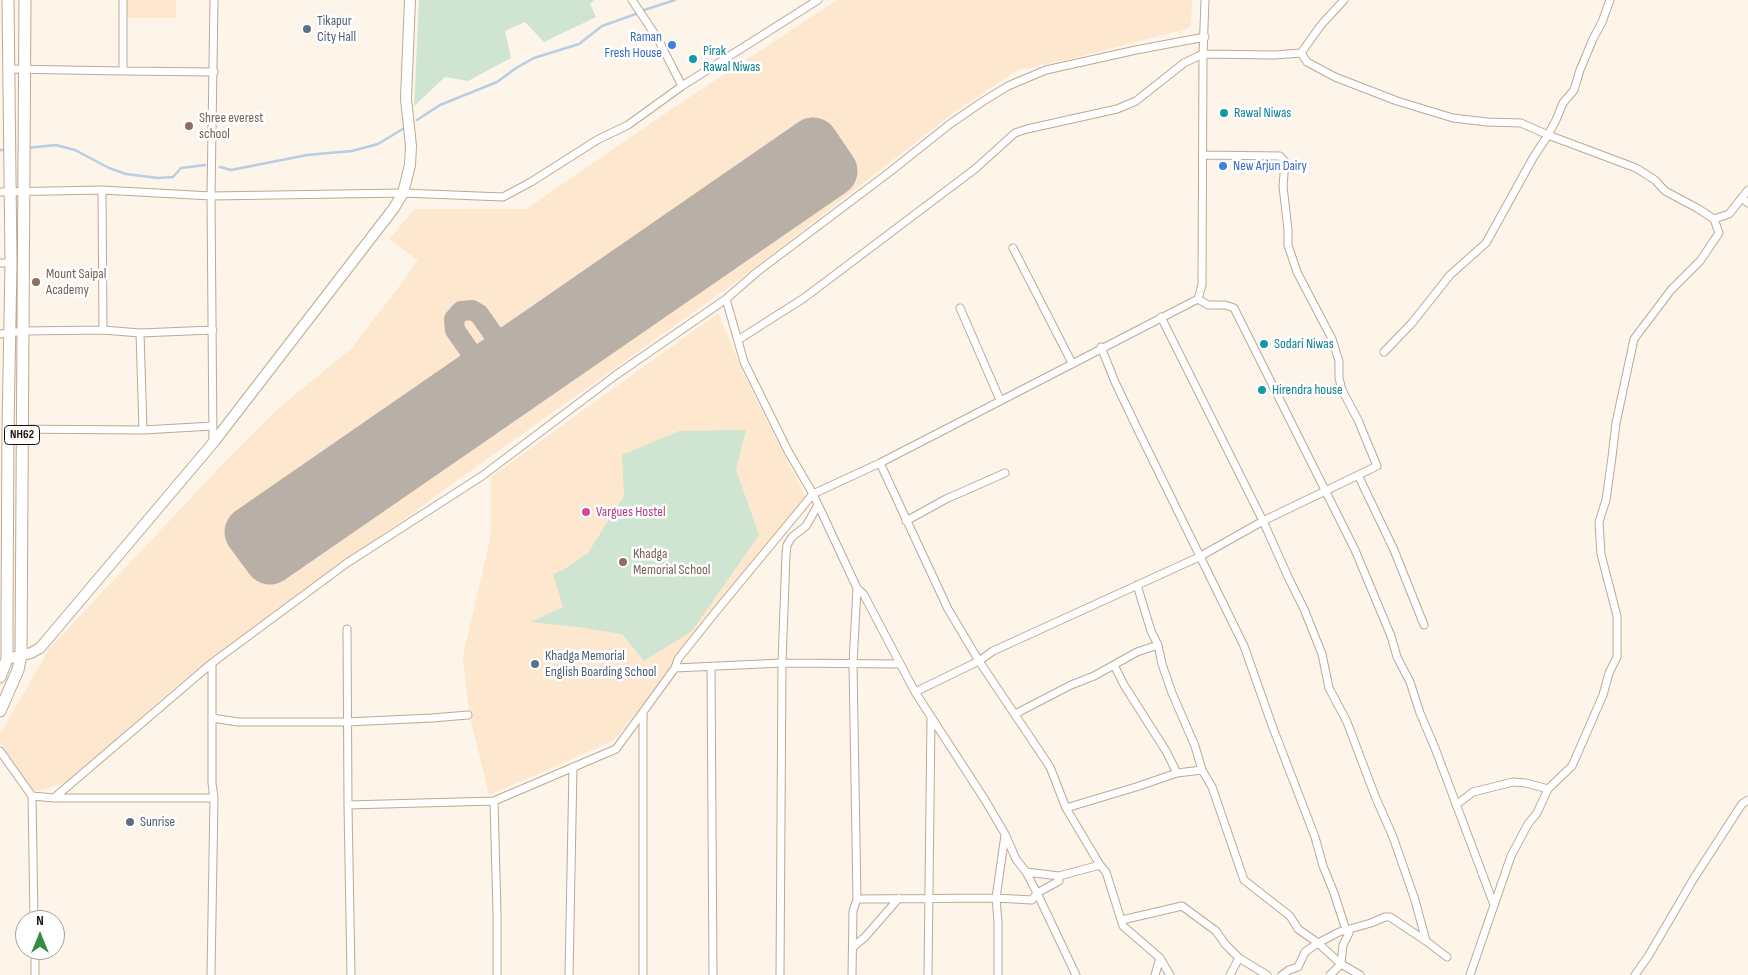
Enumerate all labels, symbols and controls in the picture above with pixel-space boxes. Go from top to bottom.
place label: Tikapur City Hall [317,13,356,46]
marker: Tikapur City Hall [301,23,313,35]
place label: Raman Fresh House [605,29,662,62]
marker: Raman Fresh House [666,39,678,51]
place label: Pirak Rawal Niwas [703,43,760,75]
marker: Pirak Rawal Niwas [687,53,699,65]
place label: Rawal Niwas [1234,105,1291,121]
marker: Rawal Niwas [1218,107,1230,119]
place label: Shree everest school [199,110,263,142]
marker: Shree everest school [183,120,195,132]
place label: New Arjun Dairy [1233,158,1307,174]
marker: New Arjun Dairy [1217,160,1229,172]
place label: Mount Saipal Academy [46,266,106,298]
marker: Mount Saipal Academy [30,276,42,288]
place label: Sodari Niwas [1274,336,1334,352]
marker: Sodari Niwas [1258,338,1270,350]
place label: Hirendra house [1272,382,1343,398]
marker: Hirendra house [1256,384,1268,396]
road number: NH62 [5,426,40,444]
place label: Vargues Hostel [596,504,666,520]
marker: Vargues Hostel [580,506,592,518]
place label: Khadga Memorial School [633,546,710,578]
marker: Khadga Memorial School [617,556,629,568]
place label: Khadga Memorial English Boarding School [545,648,656,680]
marker: Khadga Memorial English Boarding School [529,658,541,670]
place label: Sunrise [140,814,175,830]
marker: Sunrise [124,816,136,828]
north arrow [15,910,65,960]
text: N [36,912,44,929]

